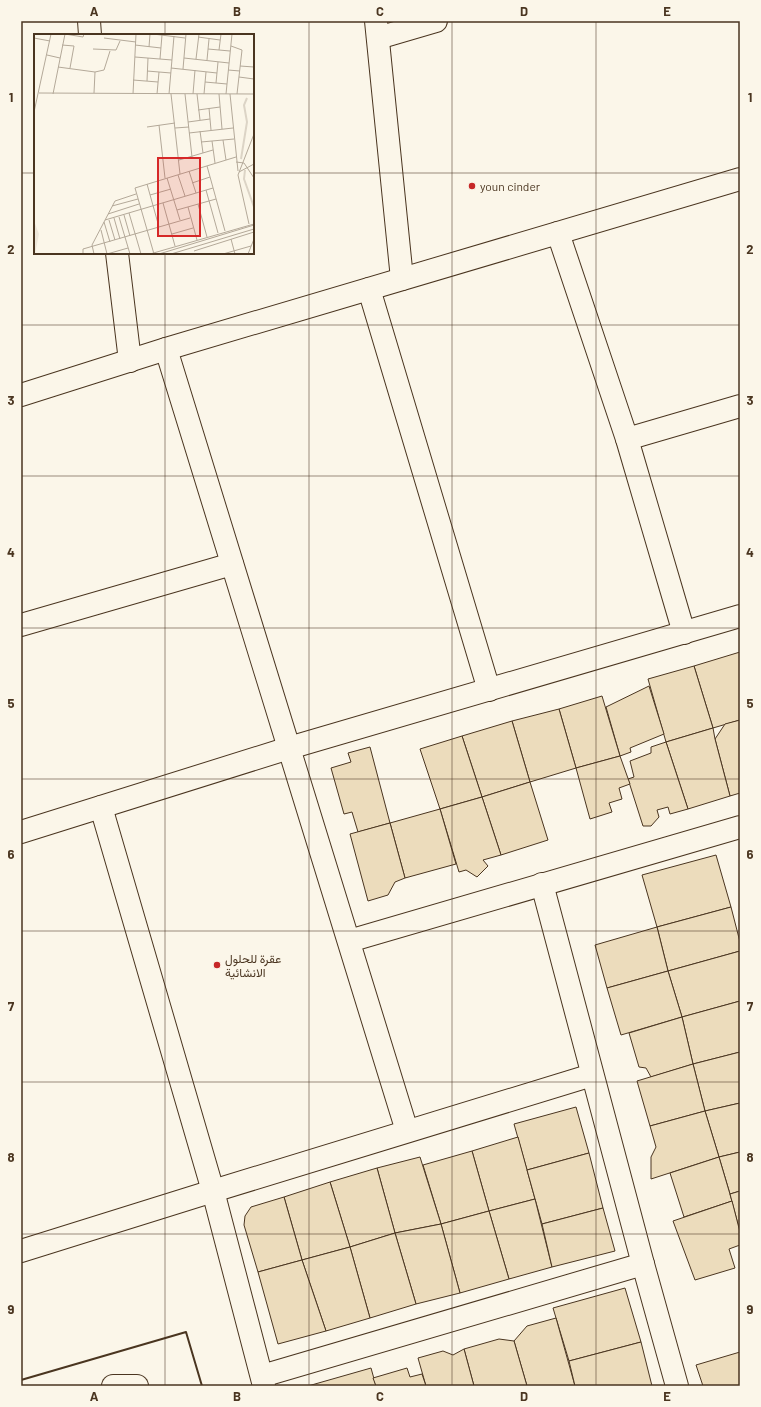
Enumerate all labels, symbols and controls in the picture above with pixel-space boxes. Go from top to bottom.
text: A [90,3,99,19]
text: B [233,3,241,19]
text: C [376,3,384,19]
text: D [520,3,528,19]
text: E [663,3,671,19]
inset map [34,34,254,254]
text: 1 [9,89,13,105]
text: 1 [748,89,752,105]
place label: youn cinder [480,179,541,193]
marker: youn cinder [467,181,477,191]
text: 2 [7,241,15,257]
text: 2 [746,241,754,257]
text: 3 [7,392,15,408]
text: 3 [746,392,754,408]
text: 4 [7,544,15,560]
text: 4 [746,544,754,560]
text: 5 [7,695,15,711]
text: 5 [746,695,754,711]
text: 6 [8,846,15,862]
text: 6 [747,846,754,862]
place label: عقرة للحلول الانشائیة [225,951,281,980]
marker: عقرة للحلول الانشائیة [212,960,222,970]
text: 7 [8,998,15,1014]
text: 7 [747,998,754,1014]
text: 8 [7,1149,15,1165]
text: 8 [746,1149,754,1165]
text: 9 [8,1301,15,1317]
text: 9 [747,1301,754,1317]
text: A [90,1388,99,1404]
text: B [233,1388,241,1404]
text: C [376,1388,384,1404]
text: D [520,1388,528,1404]
text: E [663,1388,671,1404]

